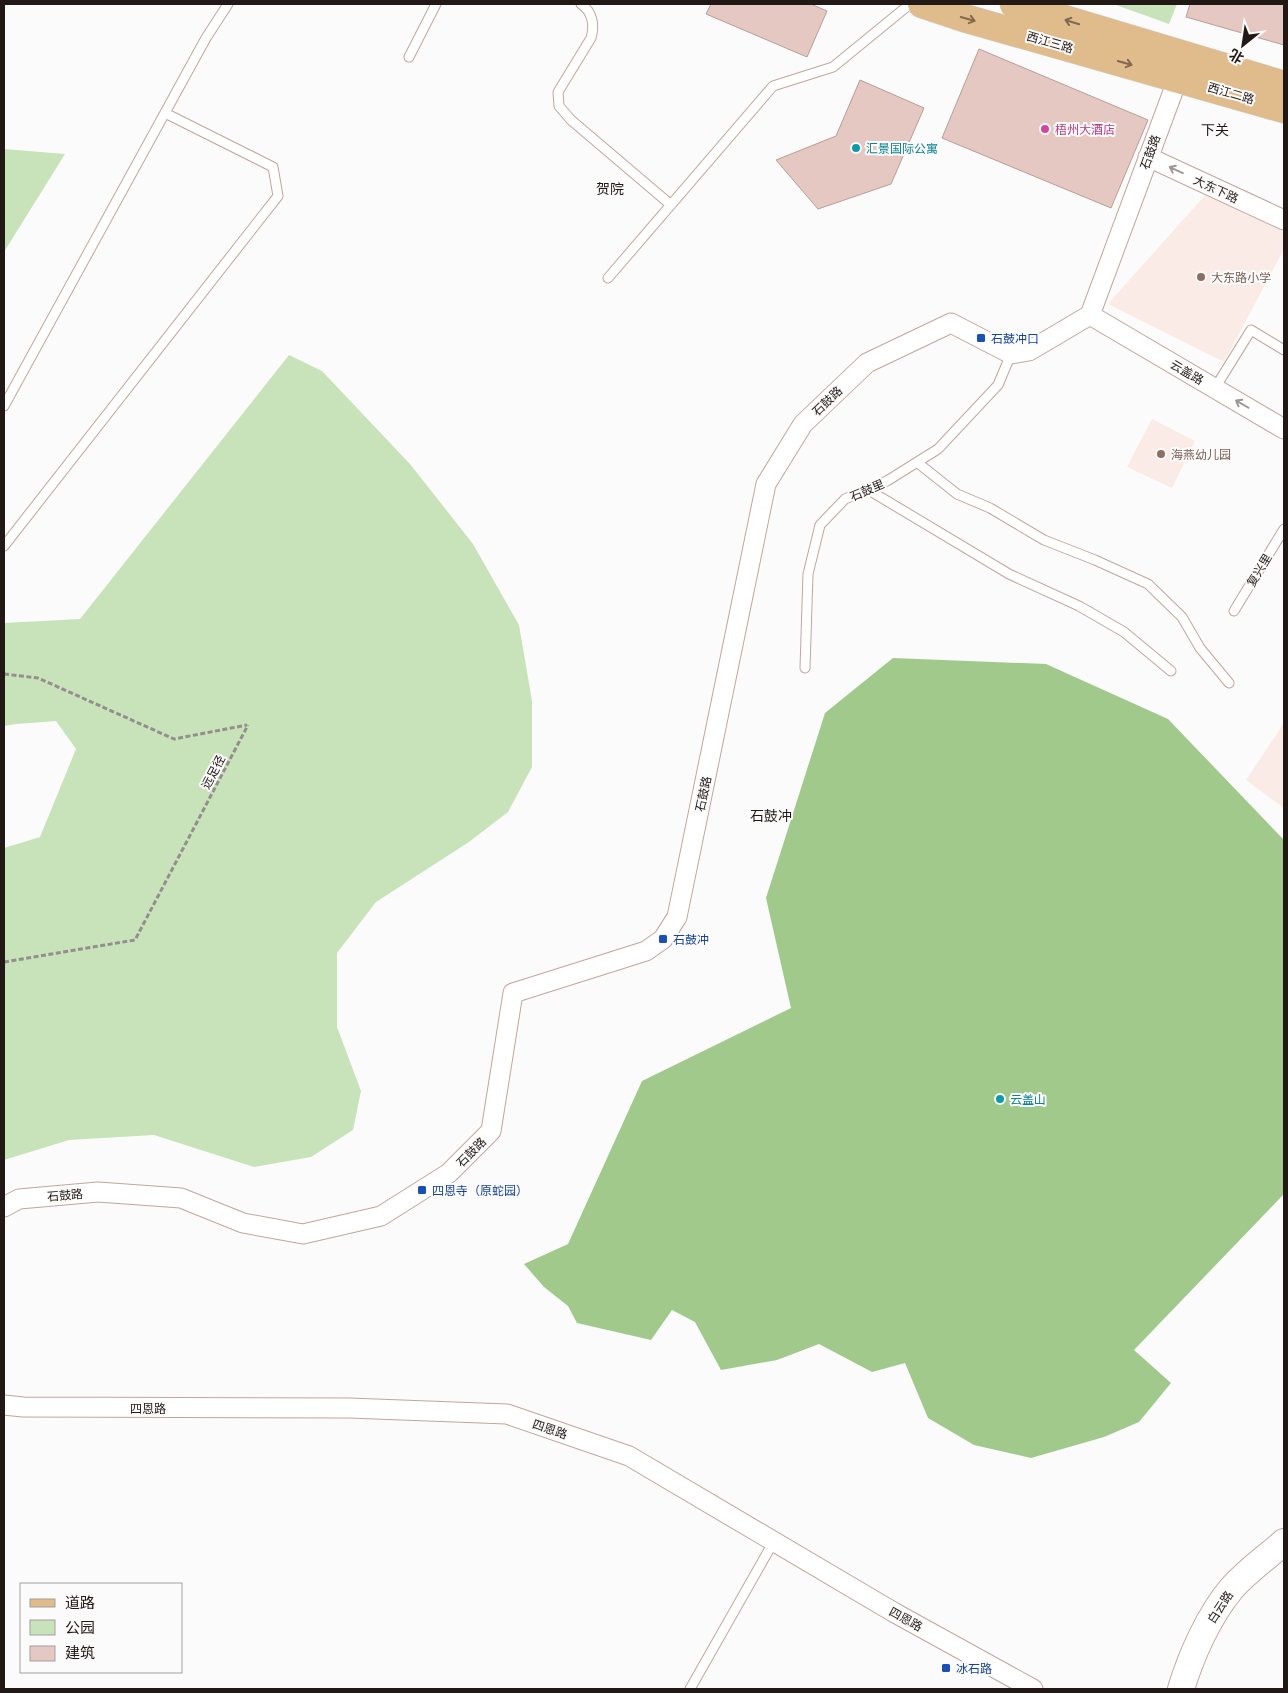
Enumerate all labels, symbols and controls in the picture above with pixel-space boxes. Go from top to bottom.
one-way arrow [960,14,976,24]
one-way arrow [1065,16,1081,26]
north arrow [1218,20,1268,70]
street label: 西江三路 [1025,28,1075,56]
text: 北 [1226,45,1247,68]
one-way arrow [1116,58,1132,68]
street label: 西江二路 [1206,79,1256,107]
district label: 下关 [1201,121,1229,139]
place label: 梧州大酒店 [1055,122,1115,137]
marker: 梧州大酒店 [1039,123,1051,135]
street label: 石鼓路 [1137,133,1163,171]
place label: 汇景国际公寓 [866,141,938,156]
marker: 汇景国际公寓 [850,142,862,154]
one-way arrow [1169,165,1184,175]
street label: 大东下路 [1191,172,1241,206]
district label: 贺院 [596,180,624,198]
place label: 大东路小学 [1211,270,1271,285]
marker: 大东路小学 [1195,271,1207,283]
place label: 石鼓冲口 [991,331,1039,346]
marker: 石鼓冲口 [975,332,987,344]
street label: 云盖路 [1168,357,1206,387]
street label: 石鼓路 [809,383,845,419]
one-way arrow [1236,399,1250,409]
place label: 海燕幼儿园 [1171,447,1231,462]
marker: 海燕幼儿园 [1155,448,1167,460]
street label: 石鼓里 [847,476,887,504]
street label: 复兴里 [1243,551,1275,589]
street label: 远足径 [198,753,228,791]
street label: 石鼓路 [692,775,714,813]
district label: 石鼓冲 [750,807,792,825]
place label: 石鼓冲 [673,932,709,947]
marker: 石鼓冲 [657,933,669,945]
place label: 云盖山 [1010,1092,1046,1107]
marker: 云盖山 [994,1093,1006,1105]
street label: 石鼓路 [453,1134,489,1170]
place label: 四恩寺（原蛇园） [432,1183,528,1198]
marker: 四恩寺（原蛇园） [416,1184,428,1196]
street label: 石鼓路 [46,1186,84,1204]
street label: 四恩路 [130,1401,166,1416]
street label: 四恩路 [531,1416,569,1442]
legend [20,1583,182,1673]
street label: 白云路 [1204,1588,1236,1626]
text: 道路 [65,1593,95,1612]
street label: 四恩路 [887,1604,925,1634]
text: 公园 [65,1618,95,1637]
text: 建筑 [65,1643,95,1662]
place label: 冰石路 [956,1661,992,1676]
marker: 冰石路 [940,1662,952,1674]

